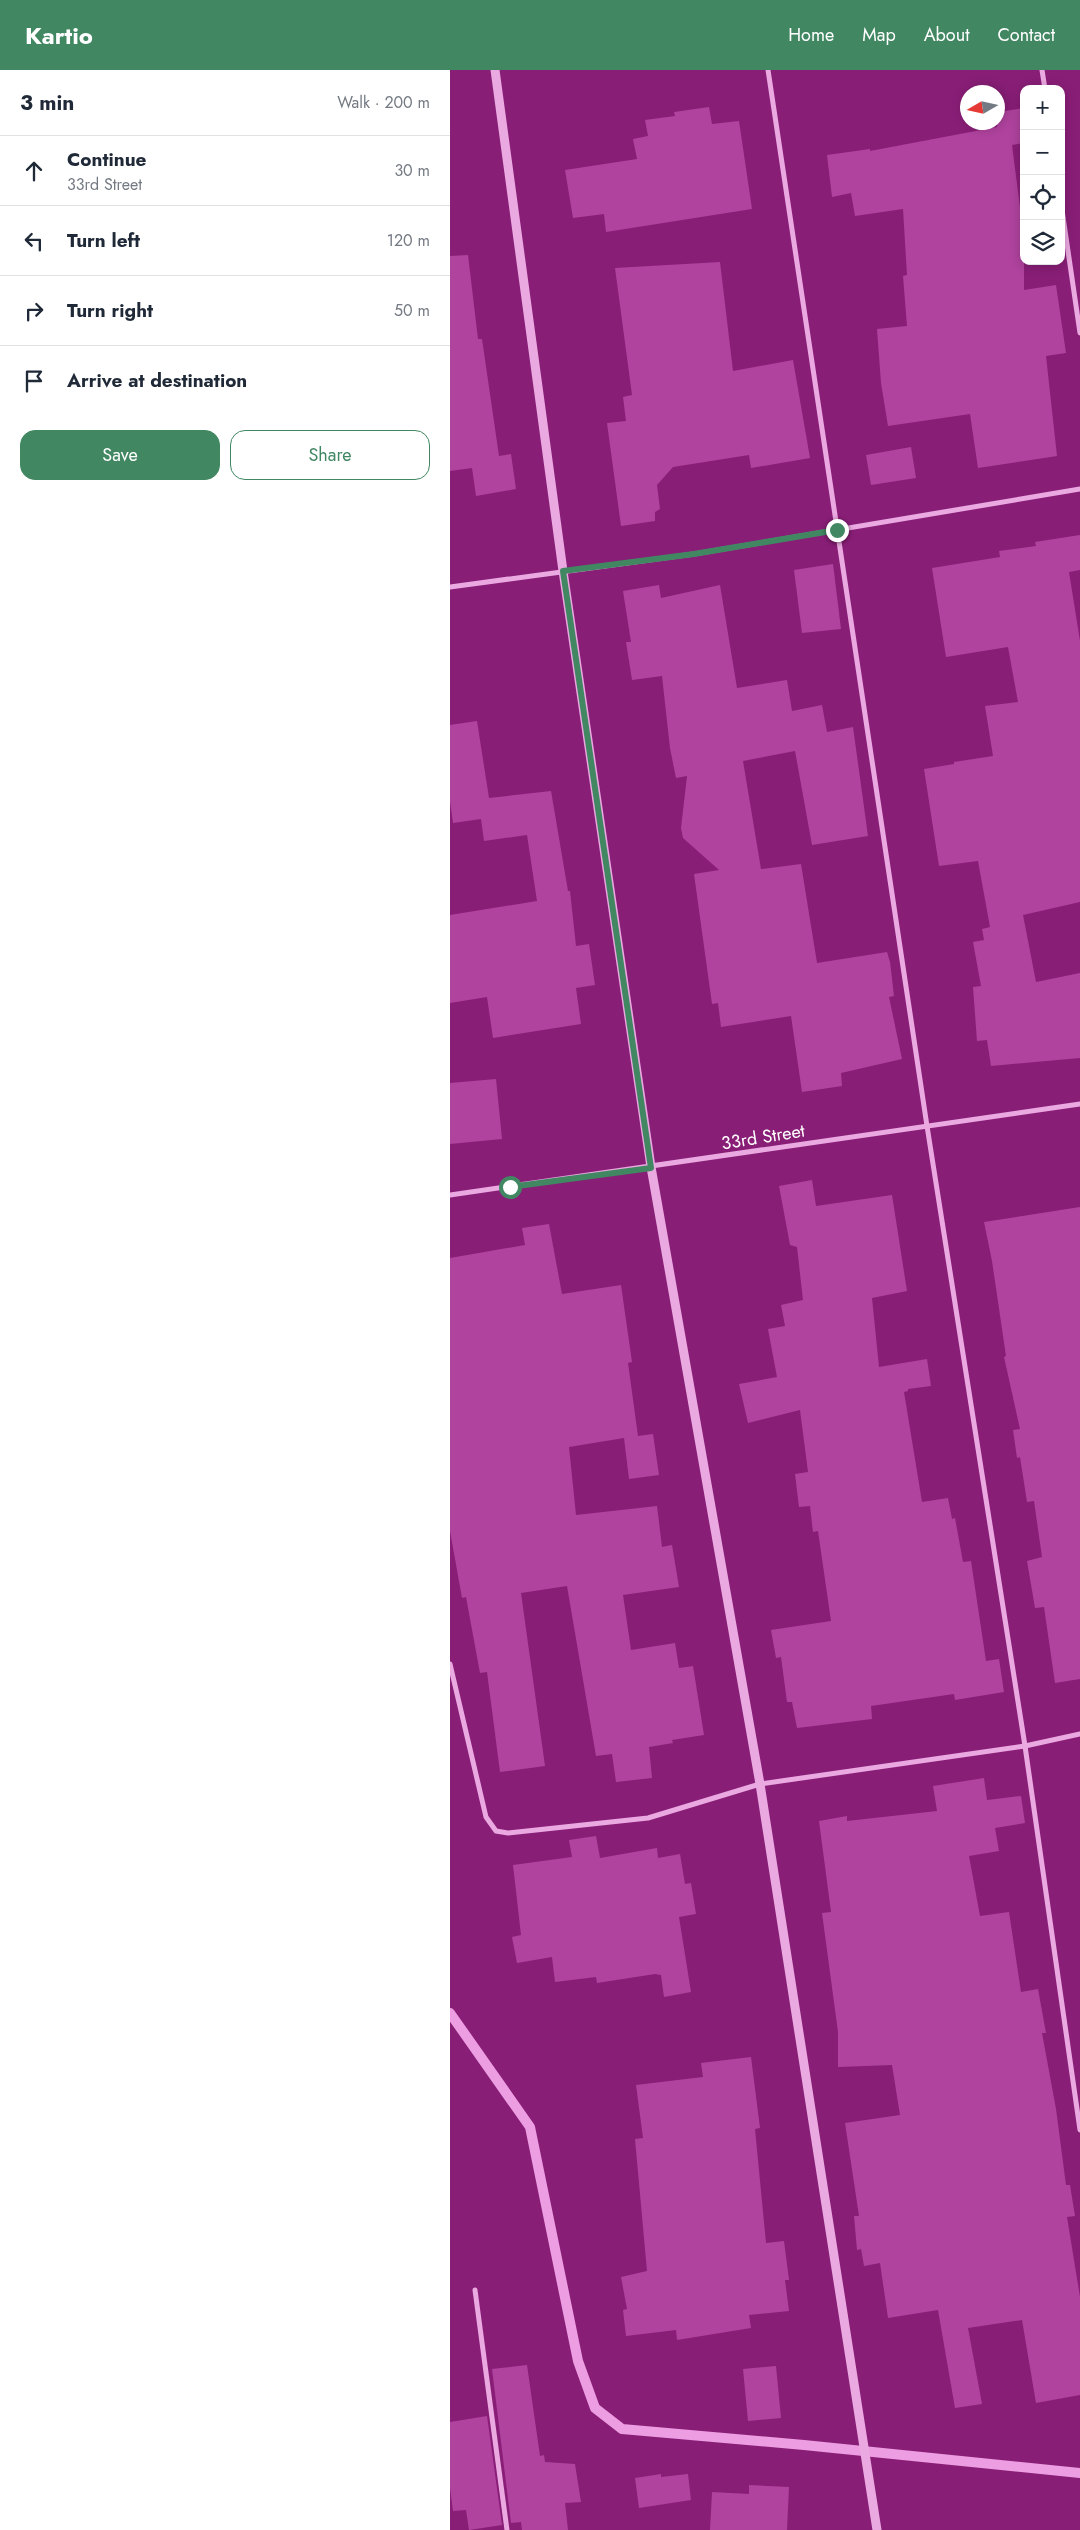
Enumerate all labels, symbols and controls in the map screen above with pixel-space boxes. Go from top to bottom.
text: Kartio [25,18,93,53]
text: Home [788,22,834,48]
text: Map [862,22,896,48]
text: About [924,22,969,48]
text: Contact [997,22,1055,48]
north arrow [960,85,1005,130]
map controls [1020,85,1065,265]
button: + [1020,85,1065,130]
text: 3 min [20,88,74,118]
text: Walk · 200 m [337,91,430,114]
button: − [1020,130,1065,175]
text: Continue [67,146,146,173]
icon: ahead [20,157,48,185]
text: 30 m [394,159,430,182]
text: 33rd Street [67,173,142,196]
button: locate [1020,175,1065,220]
button: layers [1020,220,1065,265]
icon: left [20,227,48,255]
text: Turn left [67,227,140,254]
text: 120 m [387,229,430,252]
icon: right [20,297,48,325]
text: Turn right [67,297,153,324]
text: 50 m [394,299,430,322]
icon: arrive [20,367,48,395]
text: Arrive at destination [67,367,247,394]
button: Save [20,430,220,480]
button: Share [230,430,430,480]
route end [826,519,849,542]
street label: 33rd Street [719,1117,807,1156]
route start [499,1176,522,1199]

